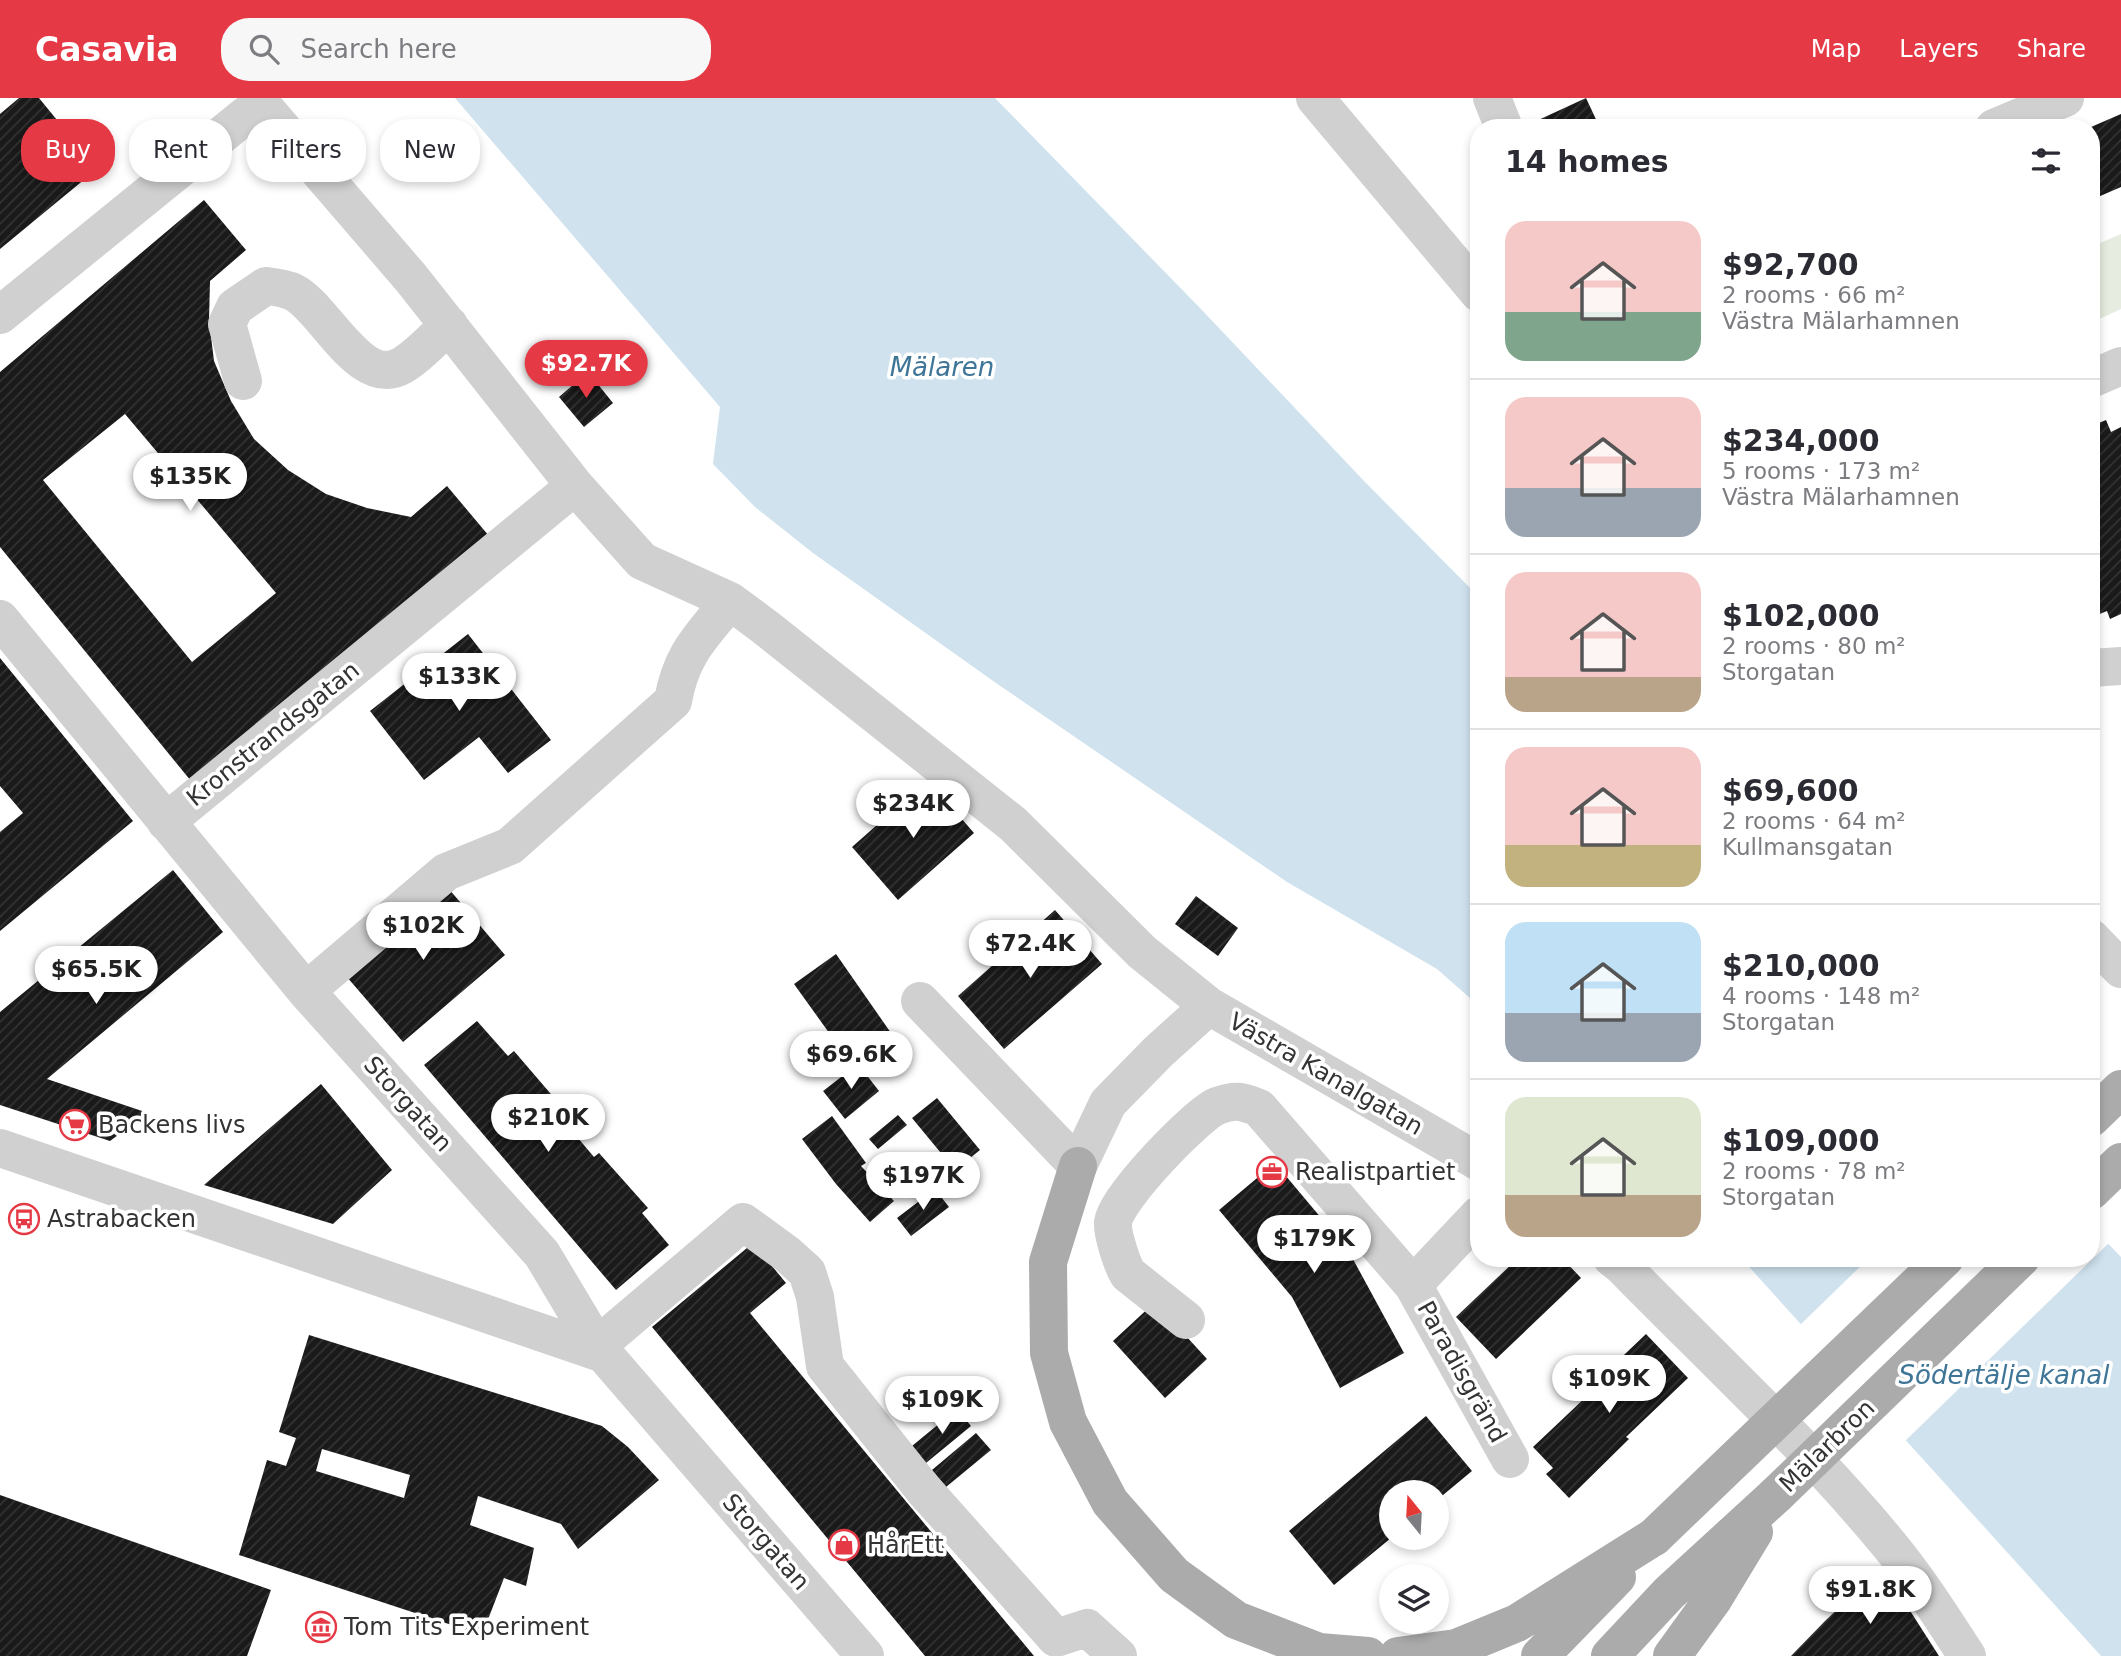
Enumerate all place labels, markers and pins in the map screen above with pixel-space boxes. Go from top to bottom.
pin: $92.7K [529,341,643,400]
pin: $135K [141,454,239,513]
pin: $133K [410,654,508,713]
pin: $234K [864,780,962,840]
pin: $102K [374,902,472,962]
pin: $72.4K [973,920,1087,980]
pin: $65.5K [39,946,153,1006]
pin: $69.6K [794,1032,908,1091]
pin: $210K [499,1094,597,1154]
supermarket icon: Backens livs [58,1108,92,1142]
place label: Backens livs [98,1111,246,1139]
pin: $197K [874,1152,972,1212]
office icon: Realistpartiet [1255,1155,1289,1189]
place label: Realistpartiet [1295,1158,1455,1186]
bus stop icon: Astrabacken [7,1202,41,1236]
place label: Astrabacken [47,1205,196,1233]
pin: $179K [1265,1216,1363,1275]
pin: $109K [1560,1356,1658,1415]
pin: $109K [893,1376,991,1436]
shop icon: HårEtt [827,1528,861,1562]
place label: HårEtt [867,1530,944,1559]
pin: $91.8K [1813,1566,1927,1626]
museum icon: Tom Tits Experiment [304,1610,338,1644]
place label: Tom Tits Experiment [343,1613,589,1641]

